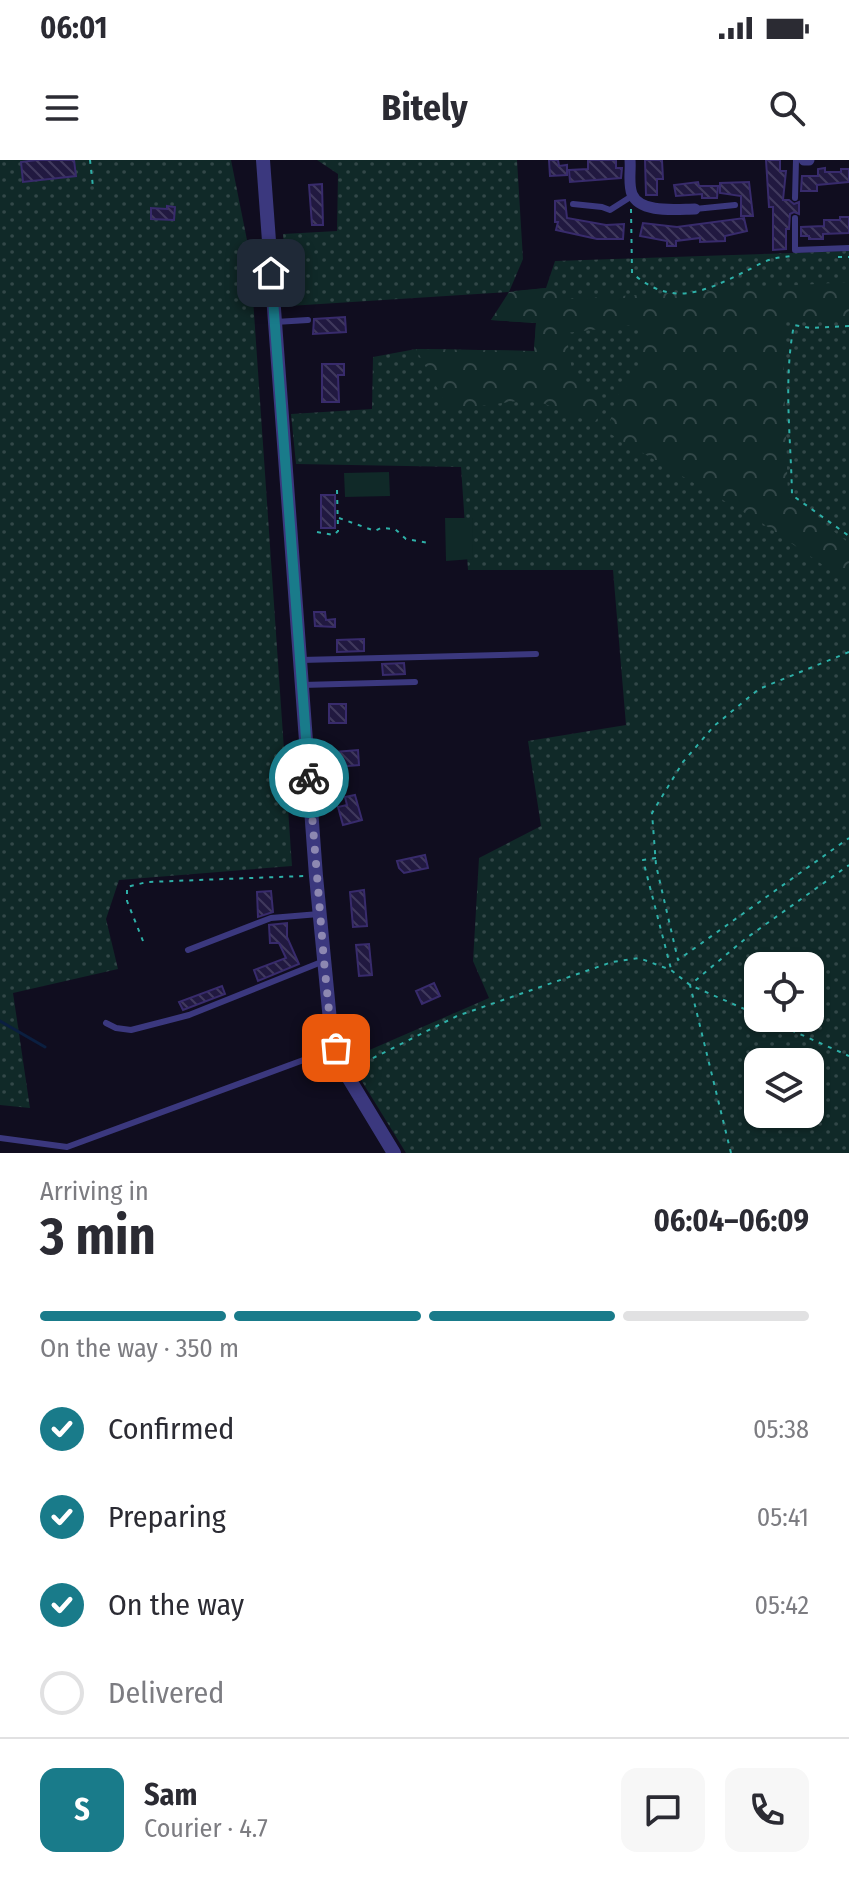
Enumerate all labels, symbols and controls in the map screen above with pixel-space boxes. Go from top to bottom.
text: 06:01 [40,10,107,46]
icon: menu [40,86,84,130]
text: Bitely [381,86,468,130]
icon: search [765,86,809,130]
pin [237,239,305,307]
icon: home [249,251,293,295]
courier [269,738,349,818]
icon: bike [287,756,331,800]
map controls [744,952,824,1128]
button: locate [744,952,824,1032]
pin [302,1014,370,1082]
icon: bag [314,1026,358,1070]
button: layers [744,1048,824,1128]
text: Arriving in [40,1176,149,1207]
text: 06:04–06:09 [653,1203,809,1239]
text: 3 min [40,1205,156,1268]
text: On the way · 350 m [40,1333,239,1364]
icon: check [40,1407,84,1451]
text: Confirmed [108,1411,234,1447]
text: 05:38 [753,1414,809,1445]
icon: check [40,1495,84,1539]
text: Preparing [108,1499,226,1535]
text: 05:41 [757,1502,809,1533]
icon: check [40,1583,84,1627]
text: On the way [108,1587,244,1623]
text: 05:42 [754,1590,809,1621]
text: Delivered [108,1675,224,1711]
button: chat [621,1768,705,1852]
button: phone [725,1768,809,1852]
text: Sam [144,1777,197,1813]
text: S [74,1792,90,1828]
text: Courier · 4.7 [144,1813,268,1844]

